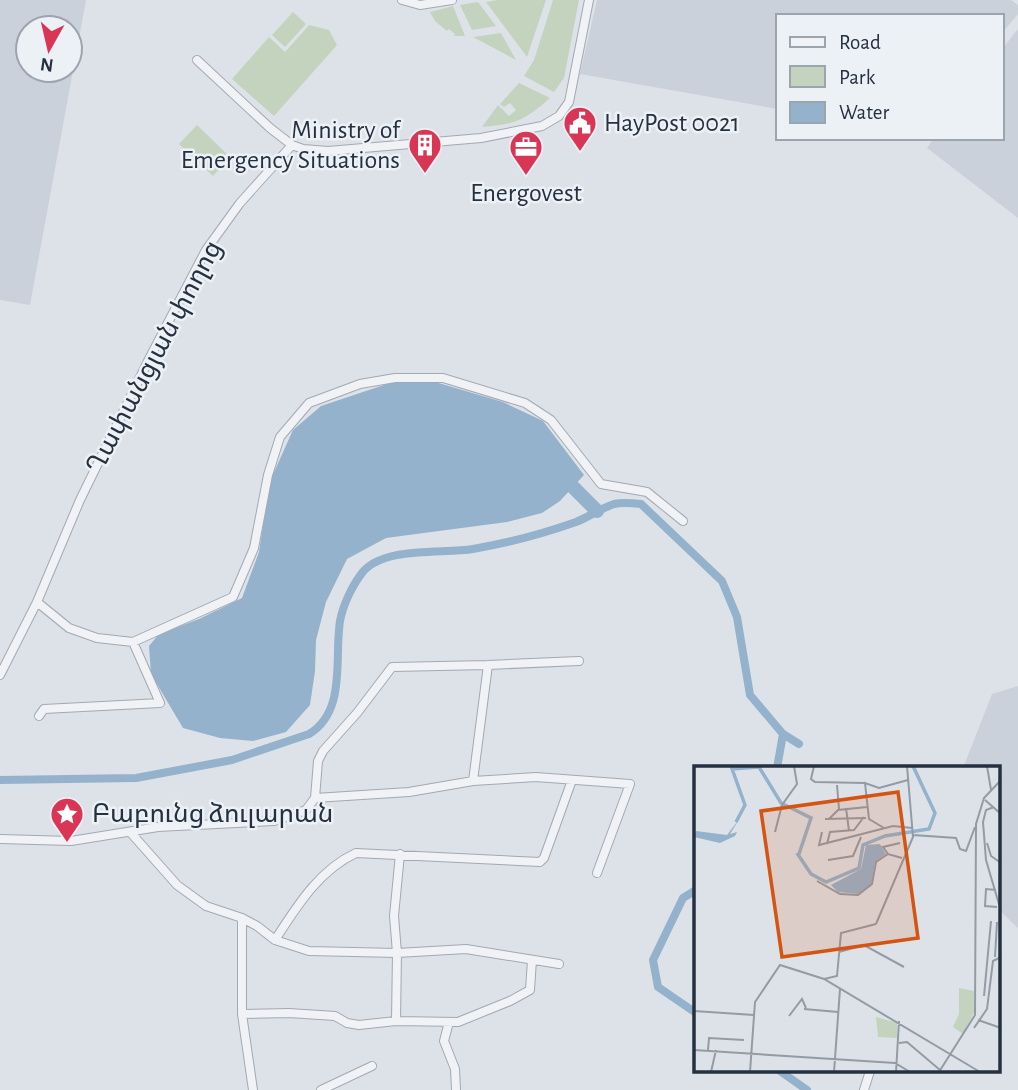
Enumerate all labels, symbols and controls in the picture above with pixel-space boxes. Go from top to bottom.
north arrow [14,14,84,84]
legend [776,14,1004,140]
text: Road [839,32,881,53]
text: N [39,54,55,75]
text: Park [839,67,876,88]
text: Water [839,102,889,123]
public building icon: HayPost 0021 [561,104,599,153]
place label: HayPost 0021 [604,110,740,136]
place label: Ministry of Emergency Situations [181,117,402,173]
building icon: Ministry of Emergency Situations [406,126,444,175]
office icon: Energovest [507,128,545,177]
place label: Energovest [470,180,582,206]
street label: Ղափանցյան փողոց [82,236,227,478]
inset map [694,766,1000,1072]
place icon: Բաբունց ձուլարան [48,795,86,844]
place label: Բաբունց ձուլարան [92,801,333,828]

